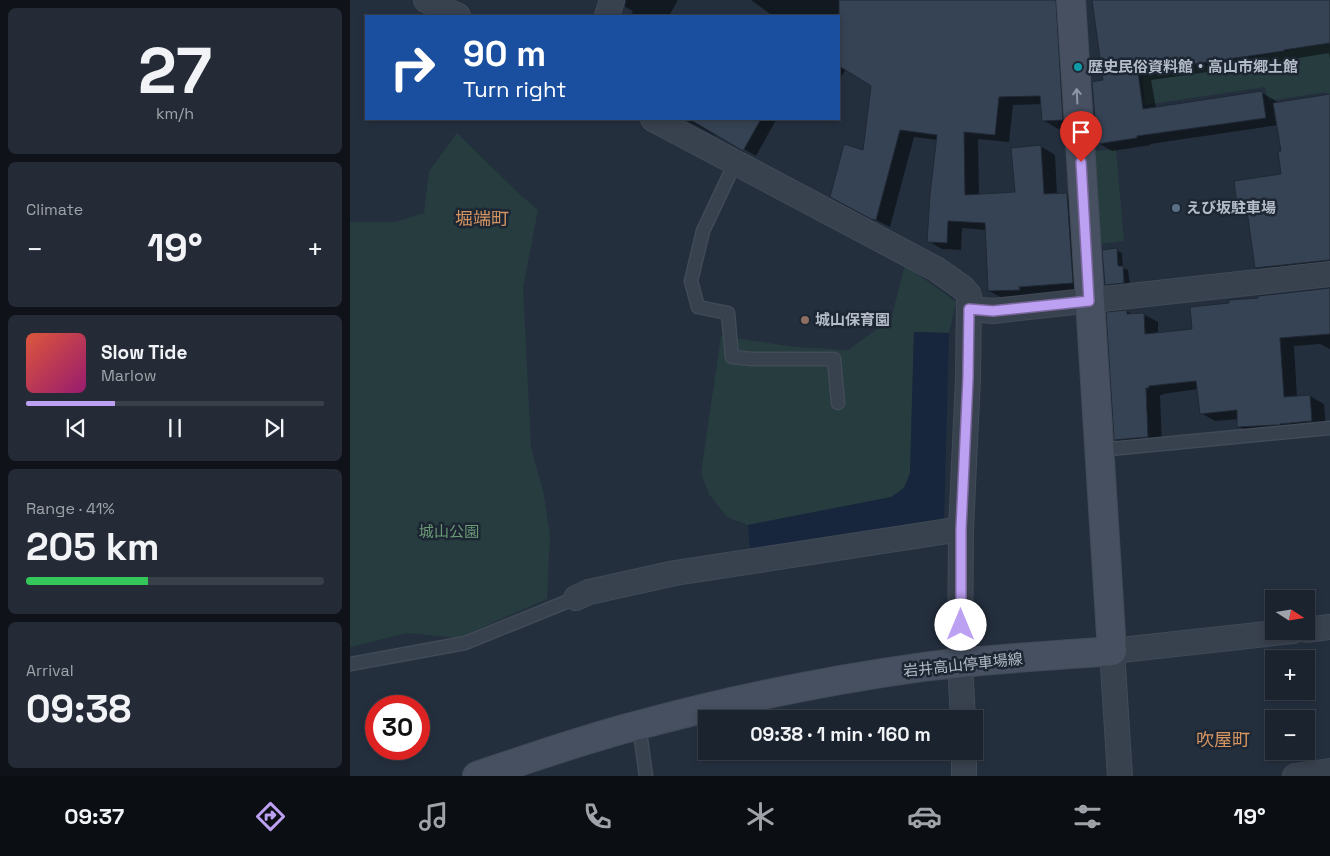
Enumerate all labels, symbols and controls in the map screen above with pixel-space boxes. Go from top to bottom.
text: 27 [138,29,212,112]
text: 90 m [463,32,546,76]
icon: right [380,35,445,100]
place label: 歴史民俗資料館・高山市郷土館 [1088,57,1298,76]
marker: 歴史民俗資料館・高山市郷土館 [1072,61,1084,73]
text: Turn right [463,75,566,103]
one-way arrow [1072,88,1081,104]
text: km/h [156,103,194,124]
pin [1060,111,1102,162]
icon: arrive [1067,118,1095,146]
place label: えび坂駐車場 [1186,198,1276,217]
text: Climate [26,199,83,220]
marker: えび坂駐車場 [1170,202,1182,214]
district label: 堀端町 [455,207,509,230]
text: 19° [147,224,203,272]
text: − [26,231,43,267]
text: + [307,231,324,267]
place label: 城山保育園 [815,310,890,329]
marker: 城山保育園 [799,314,811,326]
text: Slow Tide [101,340,187,365]
text: Marlow [101,365,157,386]
icon: previous [62,414,90,442]
icon: pause [161,414,189,442]
icon: next [260,414,288,442]
text: Range · 41% [26,498,115,519]
park label: 城山公園 [419,522,479,541]
text: 205 km [26,523,160,571]
north arrow [1265,590,1315,640]
map controls [1265,590,1315,760]
position arrow [934,598,986,650]
street label: 岩井高山停車場線 [902,649,1024,680]
button: + [1265,650,1315,700]
text: Arrival [26,660,74,681]
text: 09:38 [26,685,131,733]
speed limit sign: 30 [365,695,430,760]
button: − [1265,710,1315,760]
text: 09:38 · 1 min · 160 m [750,722,931,747]
district label: 吹屋町 [1196,728,1250,751]
icon: directions [253,799,288,834]
icon: music [416,799,451,834]
icon: phone [580,799,615,834]
icon: climate [743,799,778,834]
icon: car [907,799,942,834]
icon: filters [1070,799,1105,834]
text: 09:37 [64,802,124,830]
text: 19° [1234,802,1266,830]

